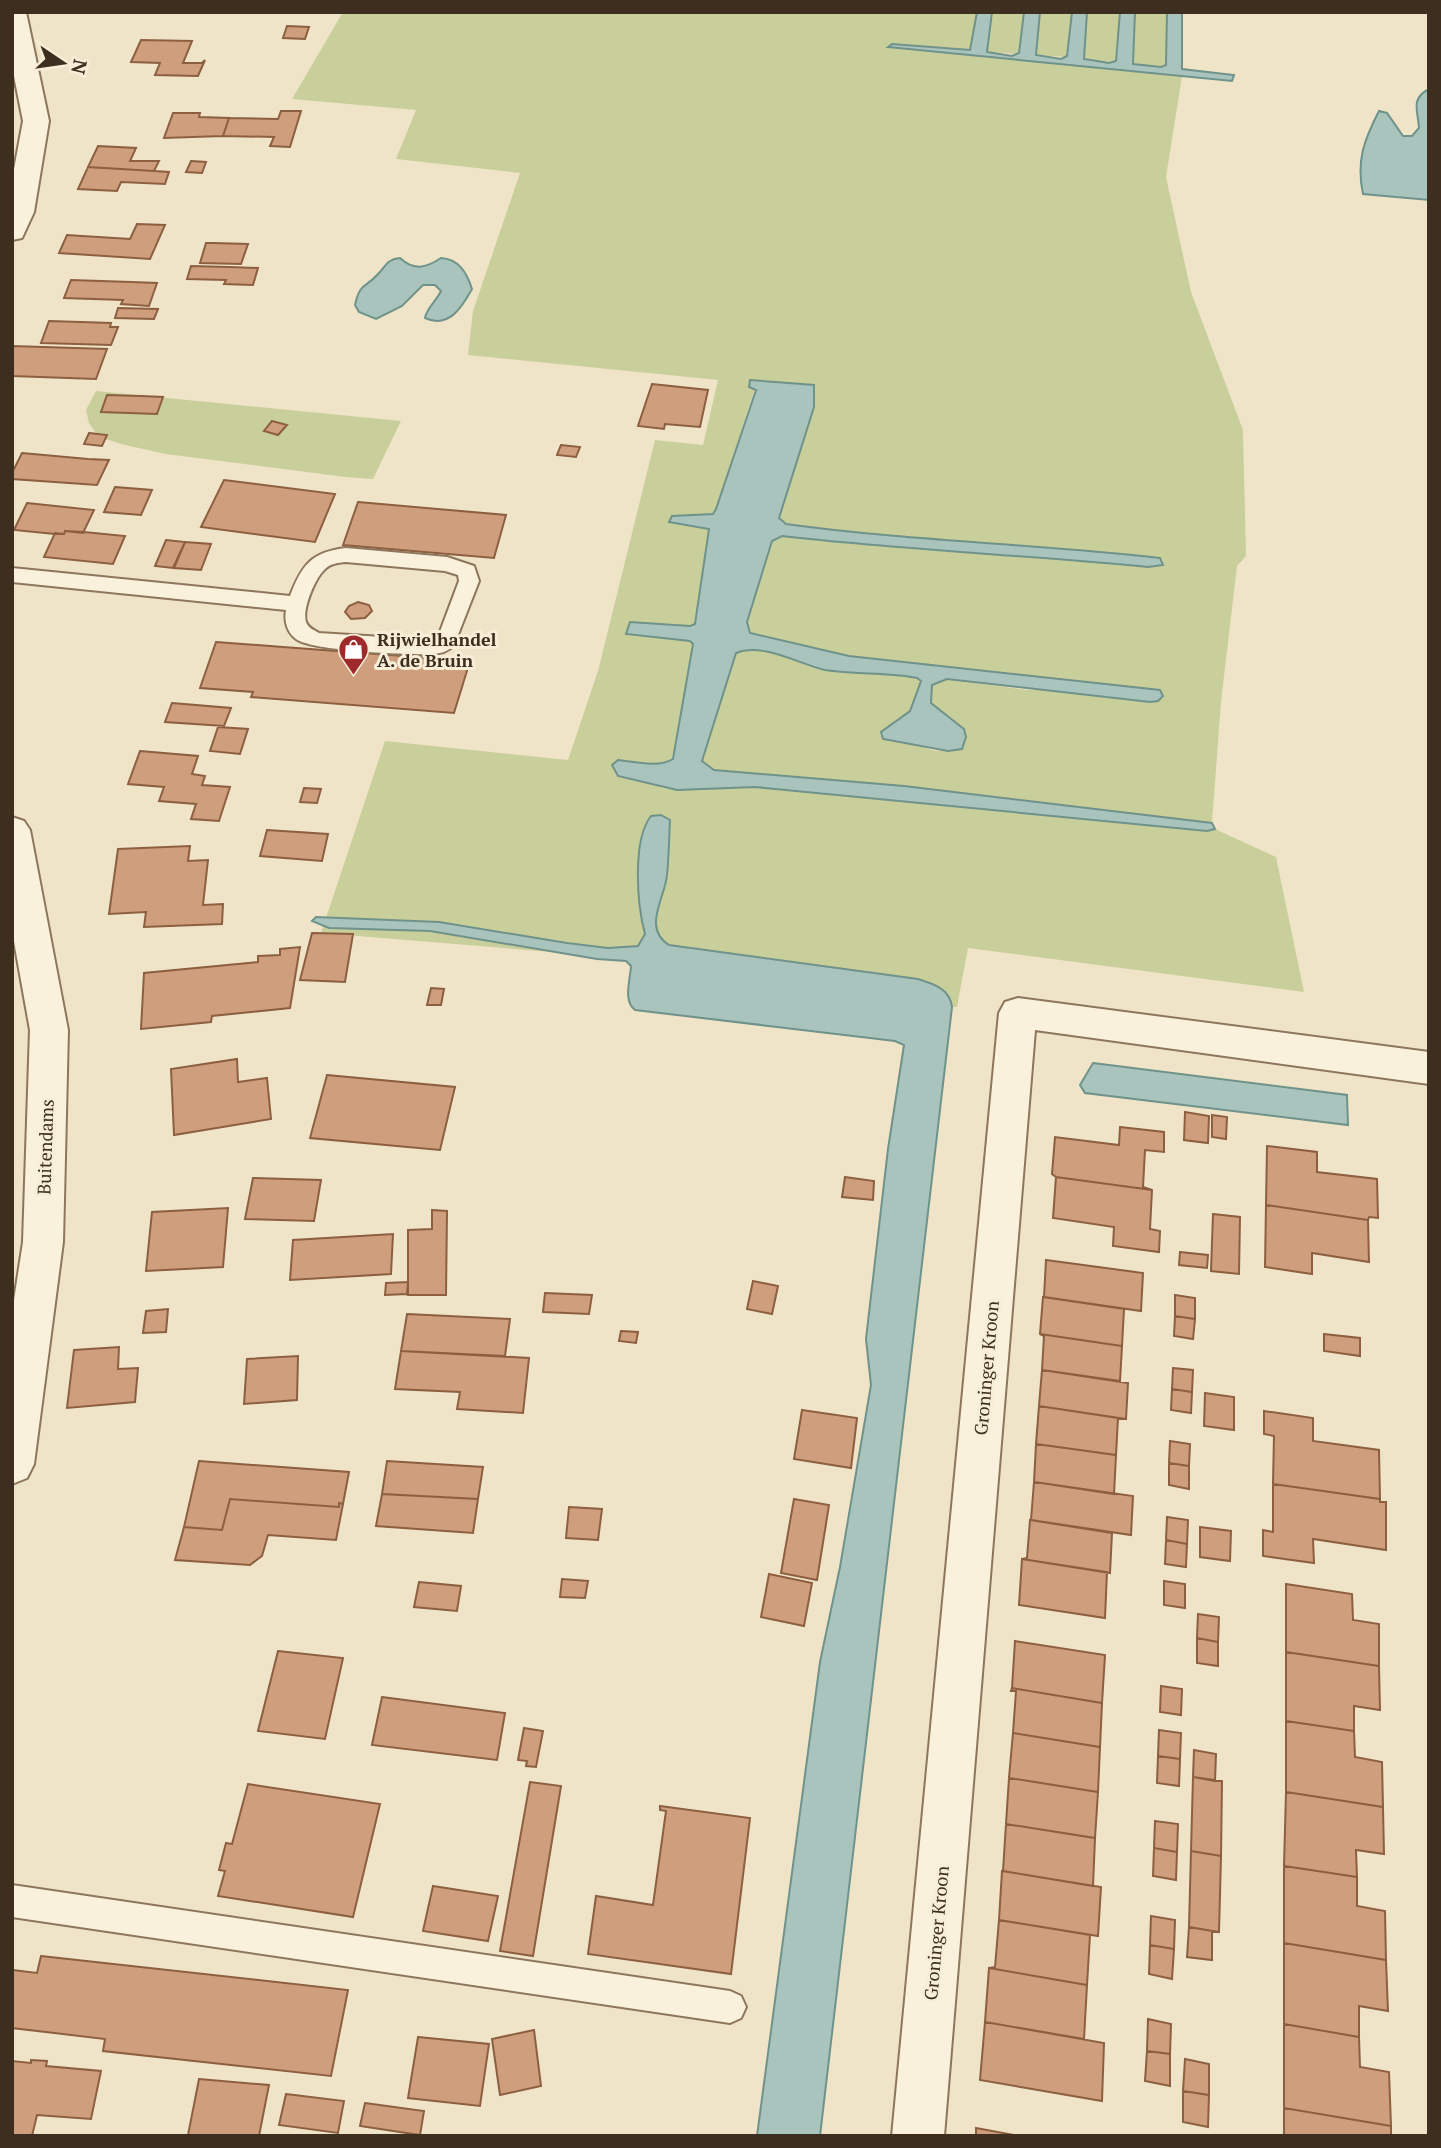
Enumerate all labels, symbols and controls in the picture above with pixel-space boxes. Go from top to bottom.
north arrow [28,28,98,98]
text: N [66,57,94,77]
place label: Rijwielhandel A. de Bruin [377,627,497,672]
shop icon: Rijwielhandel A. de Bruin [337,632,371,676]
street label: Buitendams [31,1099,59,1195]
street label: Groninger Kroon [968,1299,1004,1436]
street label: Groninger Kroon [918,1864,954,2001]

